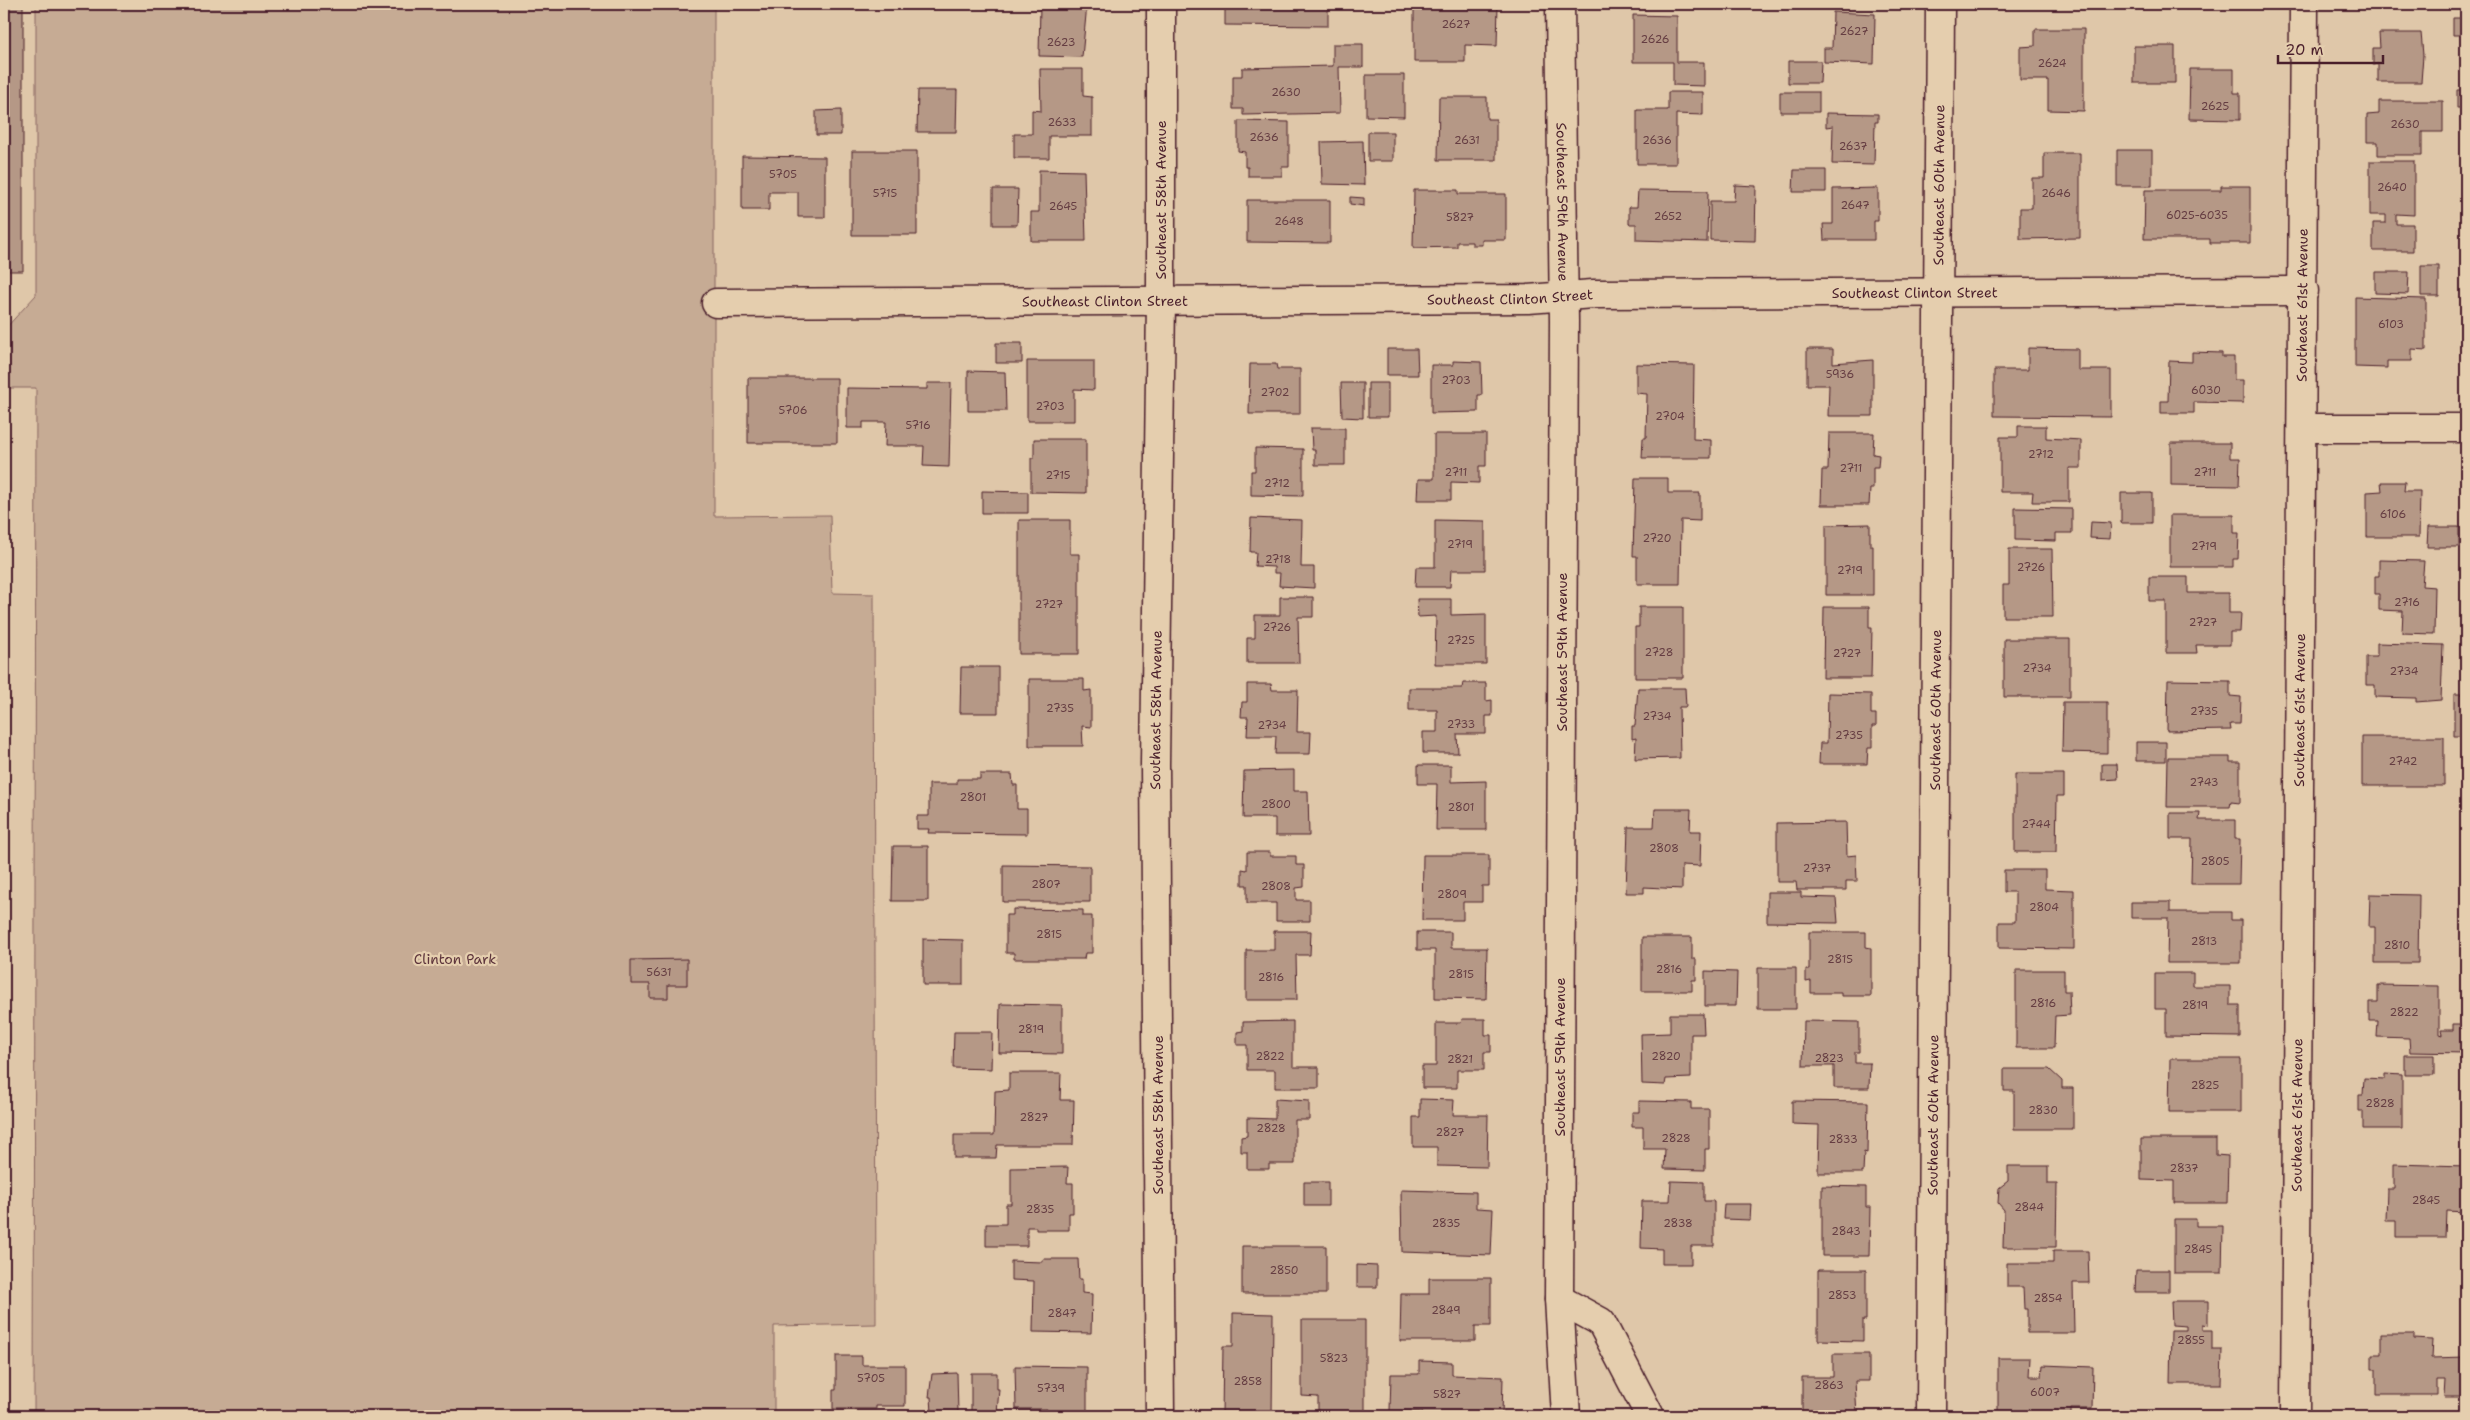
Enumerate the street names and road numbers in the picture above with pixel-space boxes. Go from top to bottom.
street label: Southeast 60th Avenue [1929,105,1948,265]
street label: Southeast 58th Avenue [1152,120,1170,280]
street label: Southeast 59th Avenue [1552,122,1573,282]
street label: Southeast 61st Avenue [2293,228,2312,382]
street label: Southeast Clinton Street [1832,283,1998,302]
street label: Southeast Clinton Street [1427,285,1594,308]
street label: Southeast Clinton Street [1022,292,1188,310]
street label: Southeast 59th Avenue [1553,572,1571,731]
street label: Southeast 58th Avenue [1146,630,1166,790]
street label: Southeast 60th Avenue [1926,630,1945,790]
street label: Southeast 61st Avenue [2290,633,2309,787]
street label: Southeast 59th Avenue [1551,977,1569,1136]
street label: Southeast 58th Avenue [1149,1035,1167,1195]
street label: Southeast 60th Avenue [1923,1035,1942,1195]
street label: Southeast 61st Avenue [2287,1038,2306,1192]

